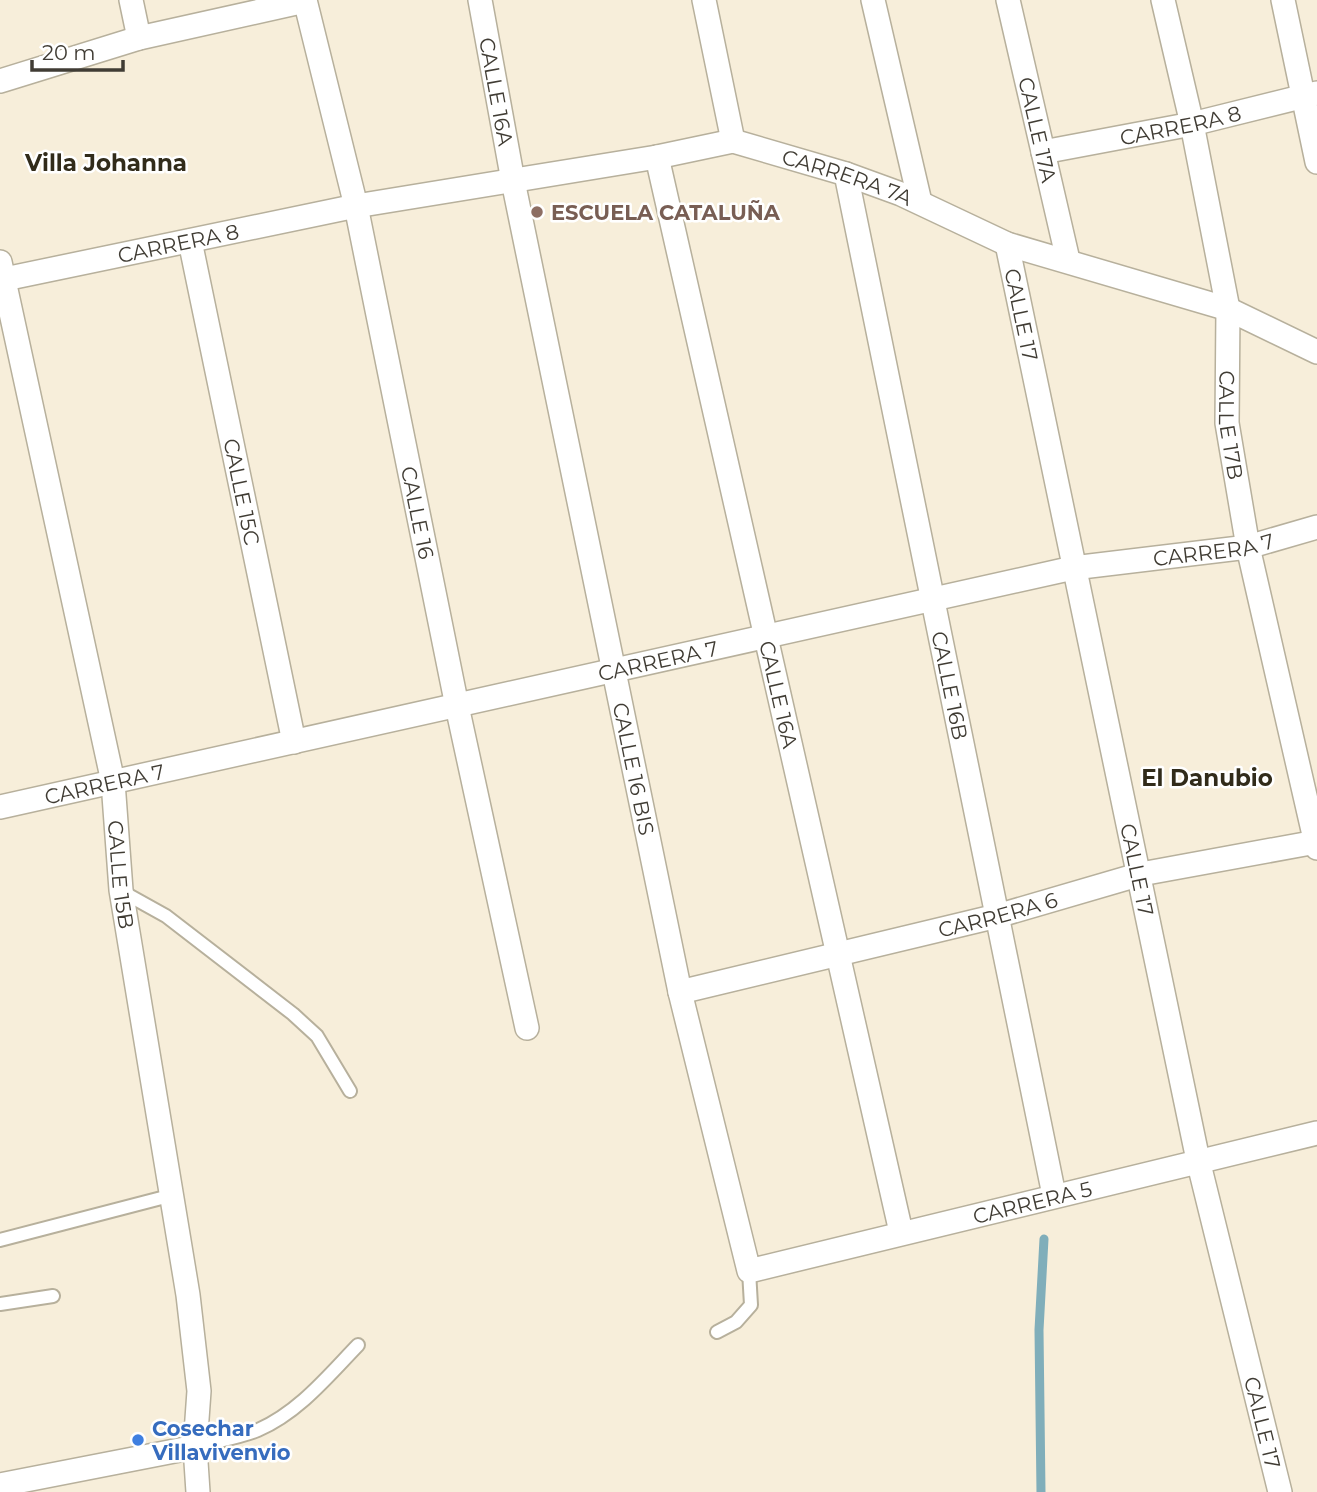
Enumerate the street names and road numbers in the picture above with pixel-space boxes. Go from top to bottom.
street label: CALLE 16A [475,35,519,149]
street label: CALLE 17A [1014,74,1062,186]
street label: CARRERA 8 [1118,100,1244,150]
street label: CARRERA 7A [779,144,918,211]
street label: CARRERA 8 [115,218,241,268]
street label: CALLE 17 [1000,266,1044,363]
street label: CALLE 17B [1214,370,1249,481]
street label: CALLE 15C [219,436,265,547]
street label: CALLE 16 [396,464,440,561]
street label: CARRERA 7 [1152,528,1277,571]
street label: CALLE 16B [927,629,973,742]
street label: CARRERA 7 [596,635,720,686]
street label: CALLE 16A [755,638,803,751]
street label: CALLE 16 BIS [608,700,660,837]
street label: CARRERA 7 [42,758,167,809]
street label: CALLE 15B [103,819,140,931]
street label: CALLE 17 [1116,821,1159,918]
street label: CARRERA 6 [935,886,1061,942]
street label: CARRERA 5 [970,1176,1095,1229]
street label: CALLE 17 [1239,1374,1286,1471]

